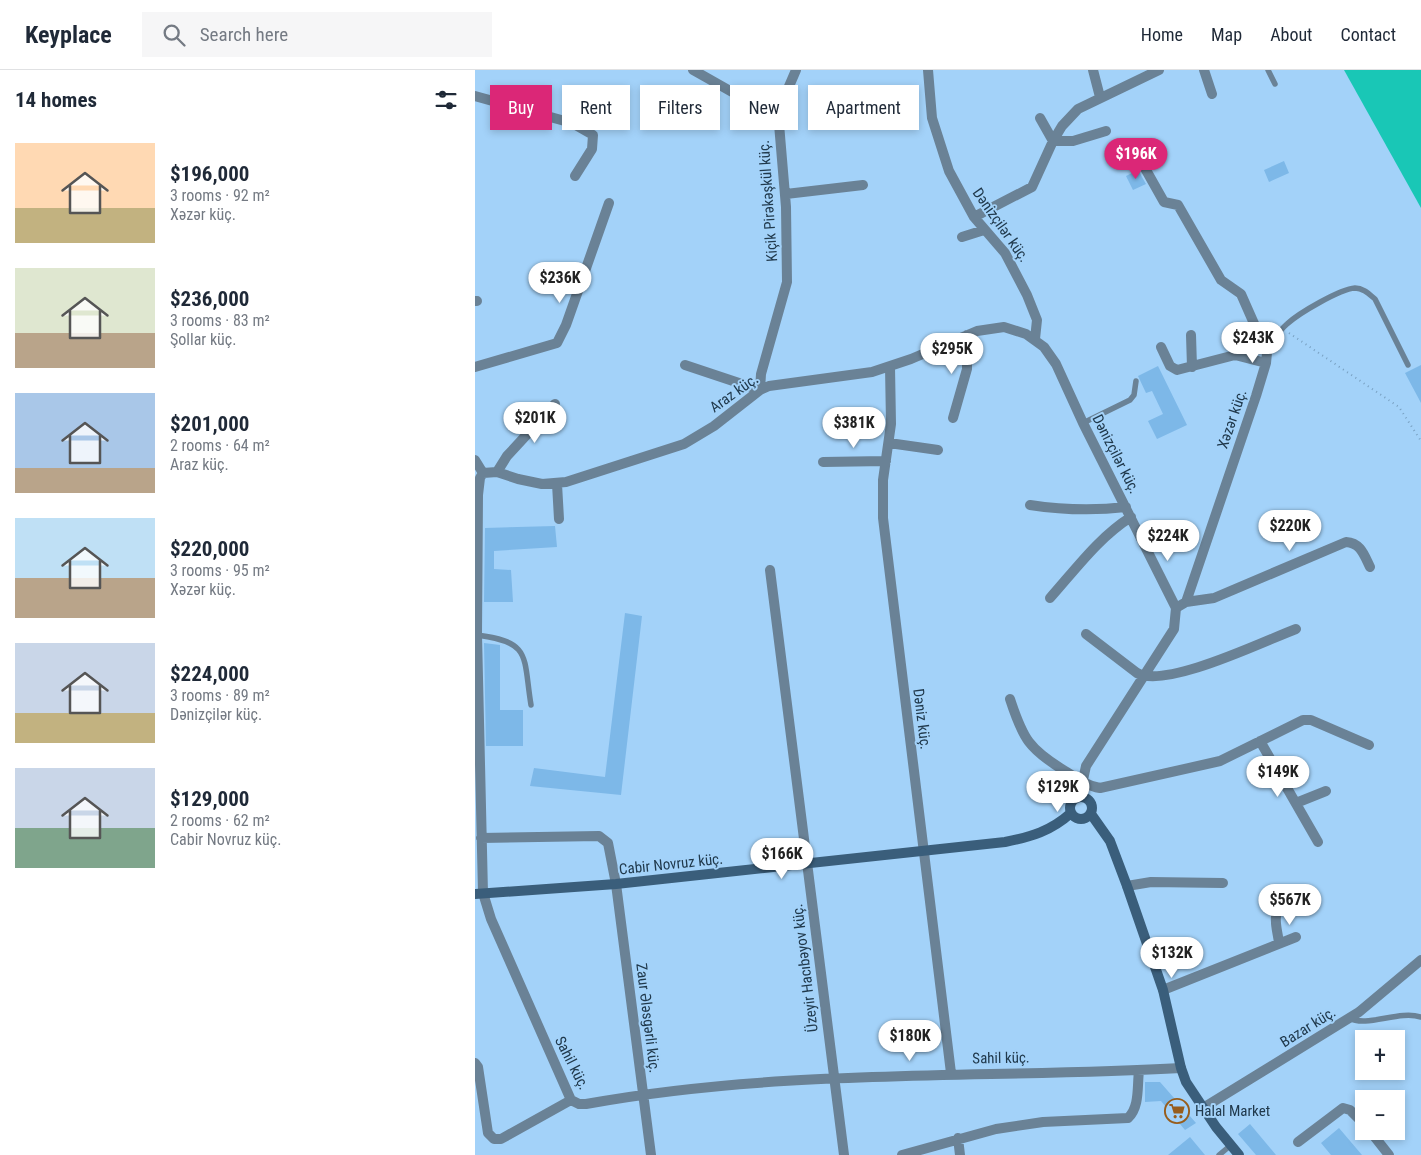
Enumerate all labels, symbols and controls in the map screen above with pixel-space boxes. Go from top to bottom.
search box [142,12,492,57]
text: Keyplace [25,21,112,49]
icon: search [160,21,188,49]
text: Search here [200,23,288,46]
text: Home [1141,24,1183,45]
text: Map [1211,24,1242,45]
text: About [1270,24,1312,45]
text: Contact [1340,24,1396,45]
chip: Buy [490,85,552,130]
chip: Rent [562,85,630,130]
chip: Filters [640,85,720,130]
chip: New [730,85,798,130]
chip: Apartment [808,85,919,130]
icon: filters [432,86,460,114]
text: 14 homes [15,88,97,112]
pin: $196K [1101,138,1171,180]
street label: Kiçik Pirəkəşkül küç. [755,140,781,262]
text: $196K [1115,144,1157,163]
text: $196,000 [170,162,249,186]
icon: home [55,163,115,223]
street label: Dənizçilər küç. [969,184,1033,266]
text: 3 rooms · 92 m² [170,186,270,205]
text: Xəzər küç. [170,205,236,224]
pin: $236K [525,262,595,304]
text: $236K [539,268,581,287]
text: $236,000 [170,287,249,311]
icon: home [55,288,115,348]
text: 3 rooms · 83 m² [170,311,270,330]
pin: $243K [1218,322,1288,364]
text: $243K [1232,328,1274,347]
text: Şollar küç. [170,330,236,349]
pin: $295K [917,332,987,375]
text: $295K [931,339,973,358]
street label: Araz küç. [706,370,762,416]
street label: Xəzər küç. [1213,387,1251,451]
pin: $201K [500,402,570,444]
pin: $381K [819,406,889,449]
text: $201K [514,408,556,427]
street label: Dәnizçilәr küç. [1088,411,1144,497]
text: $201,000 [170,412,249,436]
icon: home [55,413,115,473]
text: $381K [833,413,875,432]
text: 2 rooms · 64 m² [170,436,270,455]
text: Araz küç. [170,455,229,474]
pin: $220K [1255,510,1325,552]
text: $220K [1269,516,1311,535]
pin: $224K [1133,520,1203,562]
text: $224K [1147,526,1189,545]
text: $220,000 [170,537,249,561]
icon: home [55,538,115,598]
text: 3 rooms · 95 m² [170,561,270,580]
text: Xəzər küç. [170,580,236,599]
text: $224,000 [170,662,249,686]
icon: home [55,663,115,723]
text: 3 rooms · 89 m² [170,686,270,705]
street label: Dәniz küç. [909,688,935,750]
text: Dәnizçilәr küç. [170,705,262,724]
pin: $149K [1243,756,1313,798]
text: $149K [1257,762,1299,781]
pin: $129K [1023,770,1093,813]
text: $129K [1037,777,1079,796]
text: $129,000 [170,787,249,811]
icon: home [55,788,115,848]
text: 2 rooms · 62 m² [170,811,270,830]
text: Cabir Novruz küç. [170,830,281,849]
pin: $166K [747,838,817,880]
text: $166K [761,844,803,863]
street label: Cabir Novruz küç. [618,850,724,878]
pin: $567K [1255,884,1325,926]
text: $567K [1269,890,1311,909]
street label: Üzeyir Hacıbəyov küç. [788,903,822,1033]
pin: $132K [1137,936,1207,979]
text: $132K [1151,943,1193,962]
street label: Zaur Ələsgərli küç. [632,962,664,1074]
street label: Bazar küç. [1277,1003,1339,1051]
pin: $180K [875,1020,945,1062]
text: $180K [889,1026,931,1045]
map controls [1355,1030,1405,1140]
button: + [1355,1030,1405,1080]
street label: Sahil küç. [551,1033,593,1093]
street label: Sahil küç. [972,1049,1030,1067]
button: − [1355,1090,1405,1140]
supermarket icon: Halal Market [1164,1098,1190,1124]
place label: Halal Market [1195,1102,1270,1120]

